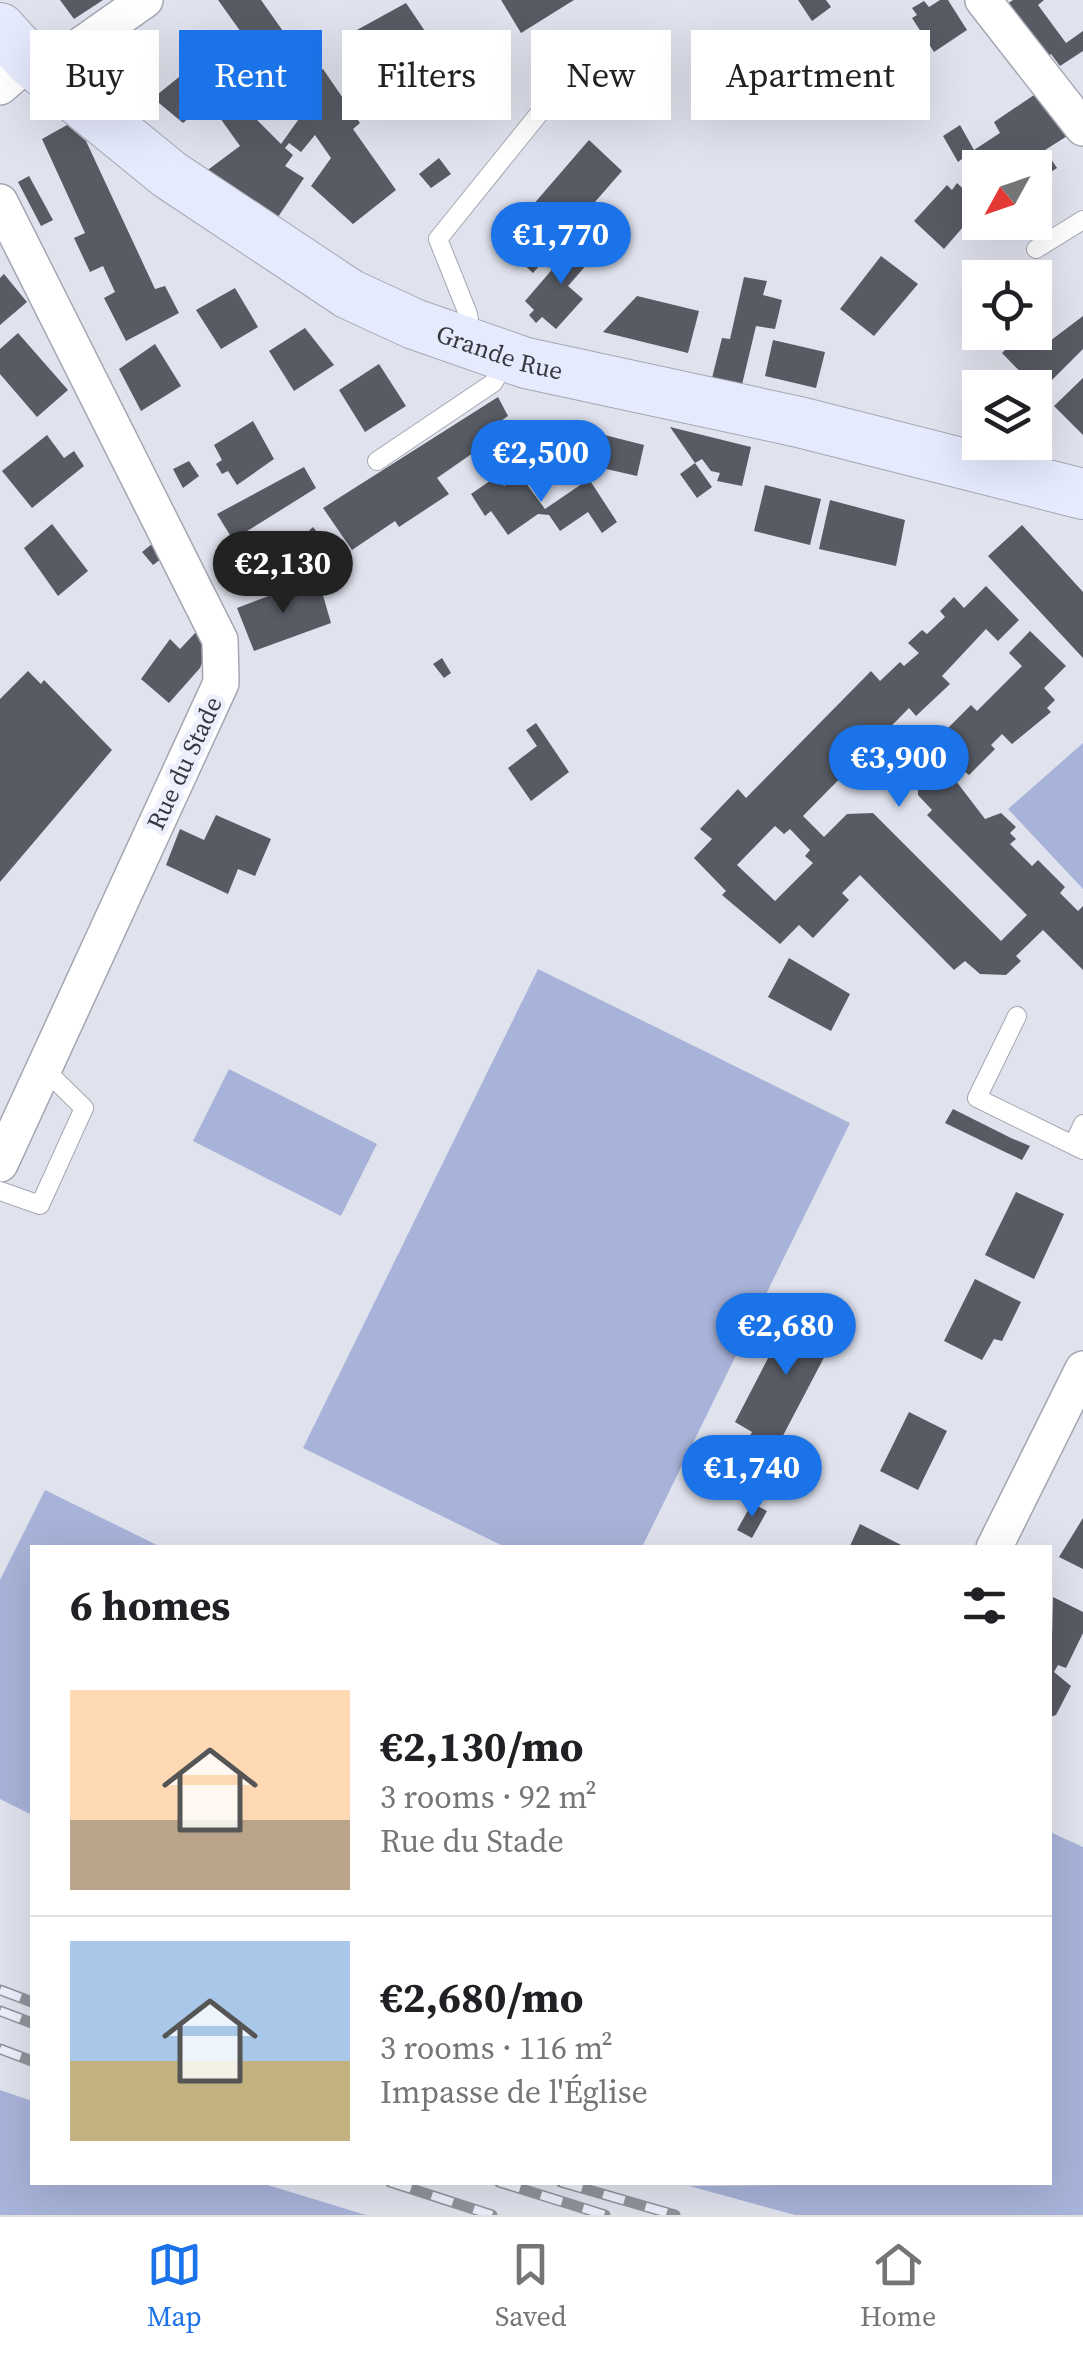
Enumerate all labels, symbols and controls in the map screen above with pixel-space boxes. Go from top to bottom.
chip: Buy [30,30,159,120]
chip: Rent [179,30,322,120]
chip: Filters [342,30,511,120]
chip: New [531,30,671,120]
chip: Apartment [691,30,930,120]
north arrow [962,150,1052,240]
map controls [962,150,1052,460]
pin: €1,770 [480,202,642,287]
text: €1,770 [513,212,609,256]
button: locate [962,260,1052,350]
street label: Grande Rue [432,316,566,387]
button: layers [962,370,1052,460]
pin: €2,500 [460,420,622,505]
text: €2,500 [493,430,589,474]
pin: €2,130 [202,531,364,616]
text: €2,130 [235,541,331,585]
street label: Rue du Stade [138,691,230,835]
pin: €3,900 [818,725,980,810]
text: €3,900 [851,735,947,779]
pin: €2,680 [705,1293,867,1378]
text: €2,680 [738,1303,834,1347]
pin: €1,740 [671,1435,833,1520]
text: €1,740 [704,1445,800,1489]
text: 6 homes [70,1576,230,1634]
icon: filters [957,1578,1012,1633]
text: €2,130/mo [380,1717,583,1775]
icon: home [150,1730,270,1850]
text: 3 rooms · 92 m² [380,1775,597,1819]
text: Rue du Stade [380,1819,564,1863]
text: €2,680/mo [380,1968,583,2026]
icon: home [150,1981,270,2101]
text: 3 rooms · 116 m² [380,2026,613,2070]
text: Impasse de l'Église [380,2070,648,2114]
tab: Map [147,2237,202,2335]
tab: Saved [495,2237,567,2335]
tab: Home [860,2237,936,2335]

